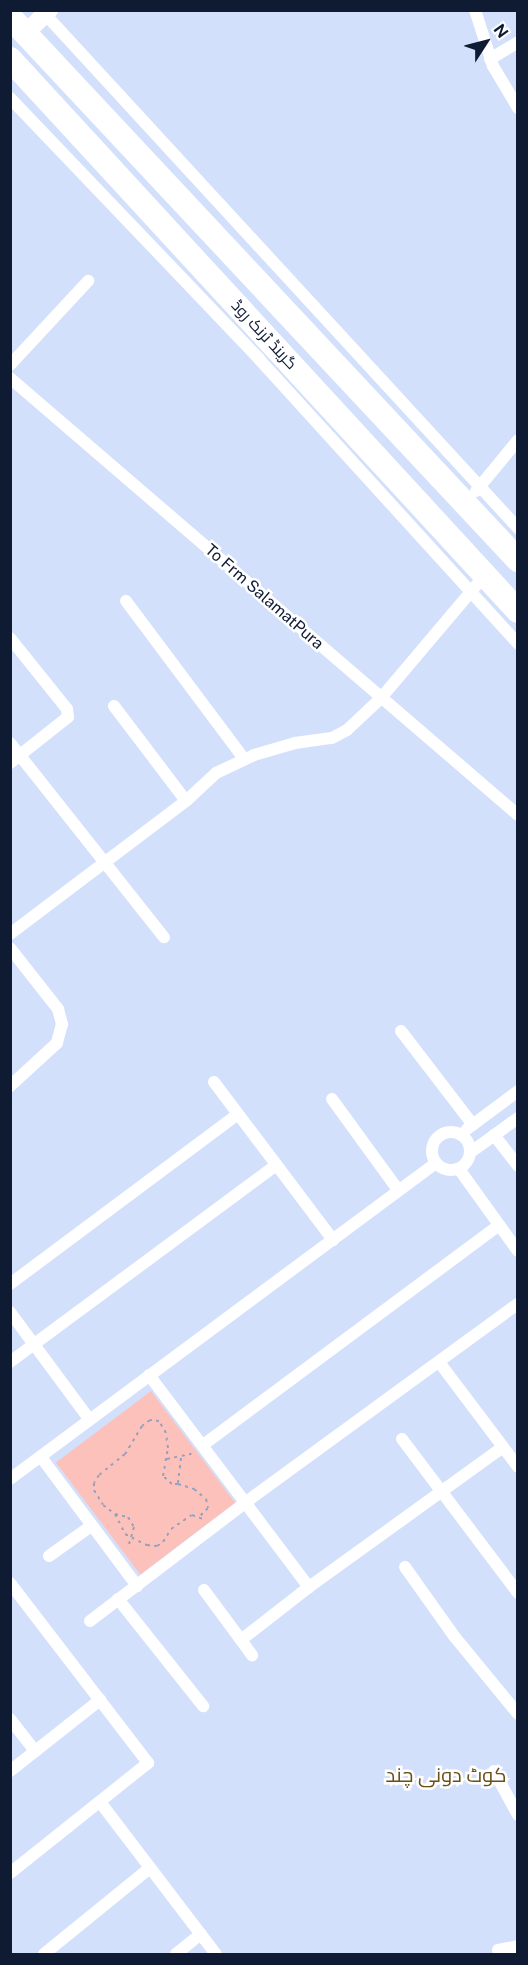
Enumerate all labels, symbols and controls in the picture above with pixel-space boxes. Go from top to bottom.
north arrow [456,12,516,72]
text: N [490,20,512,42]
street label: گرینڈ ٹرنک روڈ [227,296,301,374]
street label: To Frm SalamatPura [201,540,327,654]
district label: کوٹ دونی چند [386,1763,506,1787]

